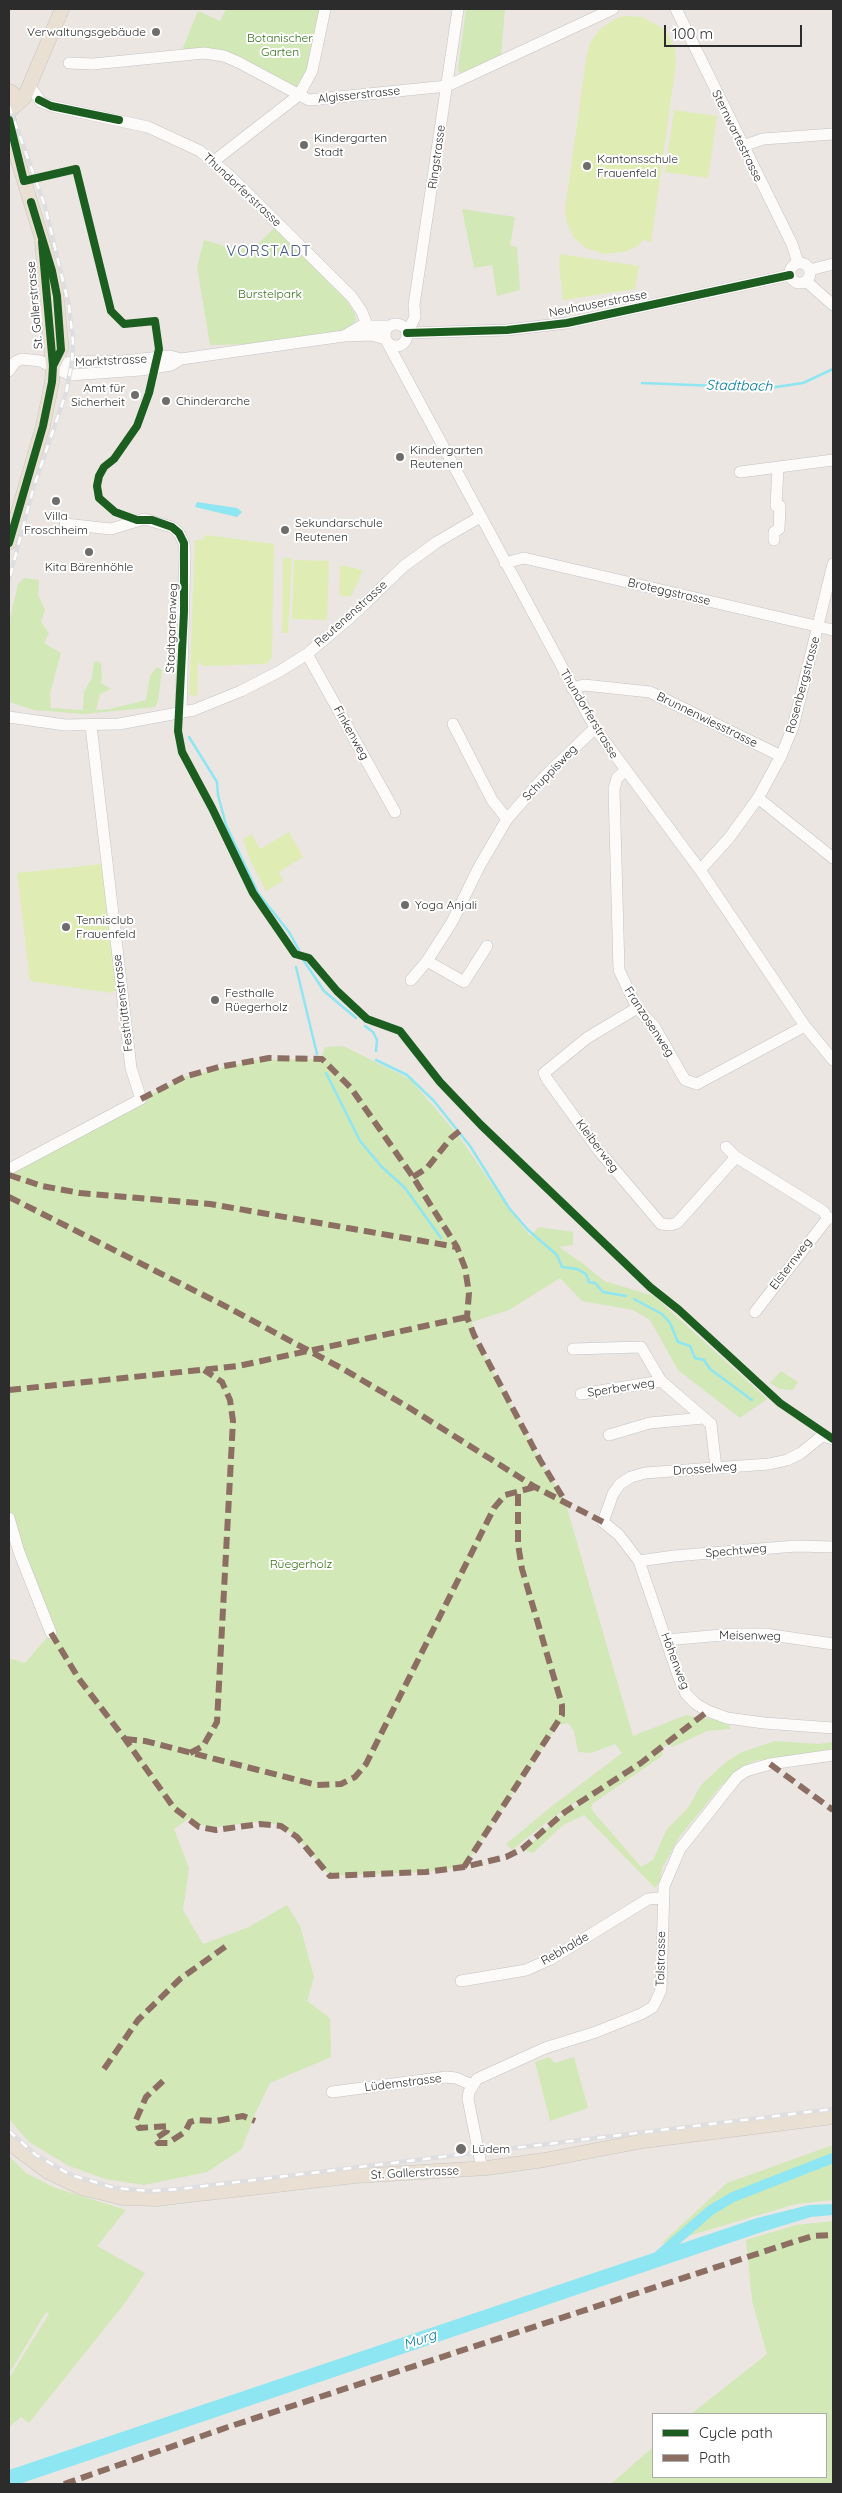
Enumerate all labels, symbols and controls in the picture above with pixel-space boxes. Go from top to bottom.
scale bar [667,15,804,47]
text: 100 m [672,24,713,43]
place label: Verwaltungsgebäude [27,25,146,39]
marker: Verwaltungsgebäude [150,26,162,38]
park label: Botanischer Garten [247,31,313,59]
street label: Algisserstrasse [317,84,401,106]
street label: Sternwartestrasse [709,88,765,184]
street label: Ringstrasse [425,124,449,190]
place label: Kindergarten Stadt [314,131,387,159]
marker: Kindergarten Stadt [298,139,310,151]
street label: Thundorferstrasse [200,150,284,230]
place label: Kantonsschule Frauenfeld [597,152,678,180]
marker: Kantonsschule Frauenfeld [581,160,593,172]
district label: VORSTADT [225,242,313,260]
street label: St. Gallerstrasse [24,260,46,350]
park label: Burstelpark [238,287,302,301]
street label: Neuhauserstrasse [548,287,648,321]
street label: Marktstrasse [75,352,147,370]
water label: Stadtbach [706,377,772,395]
place label: Amt für Sicherheit [71,381,125,409]
marker: Amt für Sicherheit [129,389,141,401]
place label: Chinderarche [176,394,250,408]
marker: Chinderarche [160,395,172,407]
place label: Kindergarten Reutenen [410,443,483,471]
marker: Kindergarten Reutenen [394,451,406,463]
marker: Villa Froschheim [50,495,62,507]
place label: Villa Froschheim [24,509,88,537]
place label: Sekundarschule Reutenen [295,516,383,544]
marker: Sekundarschule Reutenen [279,524,291,536]
marker: Kita Bärenhöhle [83,546,95,558]
place label: Kita Bärenhöhle [45,560,133,574]
street label: Broteggstrasse [626,575,712,609]
street label: Reutenenstrasse [312,578,390,650]
street label: Stadtgartenweg [163,583,181,673]
street label: Rosenbergstrasse [783,635,823,735]
street label: Thundorferstrasse [557,667,621,761]
street label: Brunnenwiesstrasse [654,689,760,751]
street label: Finkenweg [330,704,372,762]
street label: Schuppisweg [520,742,580,804]
place label: Yoga Anjali [415,898,477,912]
marker: Yoga Anjali [399,899,411,911]
place label: Tennisclub Frauenfeld [76,913,135,941]
marker: Tennisclub Frauenfeld [60,921,72,933]
street label: Festhüttenstrasse [110,953,136,1053]
street label: Franzosenweg [621,984,677,1060]
place label: Festhalle Rüegerholz [225,986,288,1014]
marker: Festhalle Rüegerholz [209,994,221,1006]
street label: Kleiberweg [572,1117,622,1175]
street label: Elsternweg [767,1235,815,1293]
street label: Sperberweg [586,1376,656,1400]
street label: Drosselweg [673,1460,737,1478]
street label: Spechtweg [705,1541,767,1561]
park label: Rüegerholz [270,1557,332,1571]
street label: Meisenweg [719,1628,781,1644]
street label: Höhenweg [658,1631,692,1691]
street label: Rebhalde [539,1930,591,1968]
street label: Talstrasse [653,1931,669,1987]
street label: Lüdemstrasse [364,2071,442,2095]
marker: Lüdem [454,2142,468,2156]
place label: Lüdem [472,2142,510,2156]
street label: St. Gallerstrasse [371,2163,459,2183]
water label: Murg [401,2327,439,2353]
legend [652,2413,827,2478]
text: Cycle path [699,2423,773,2442]
text: Path [699,2448,731,2467]

